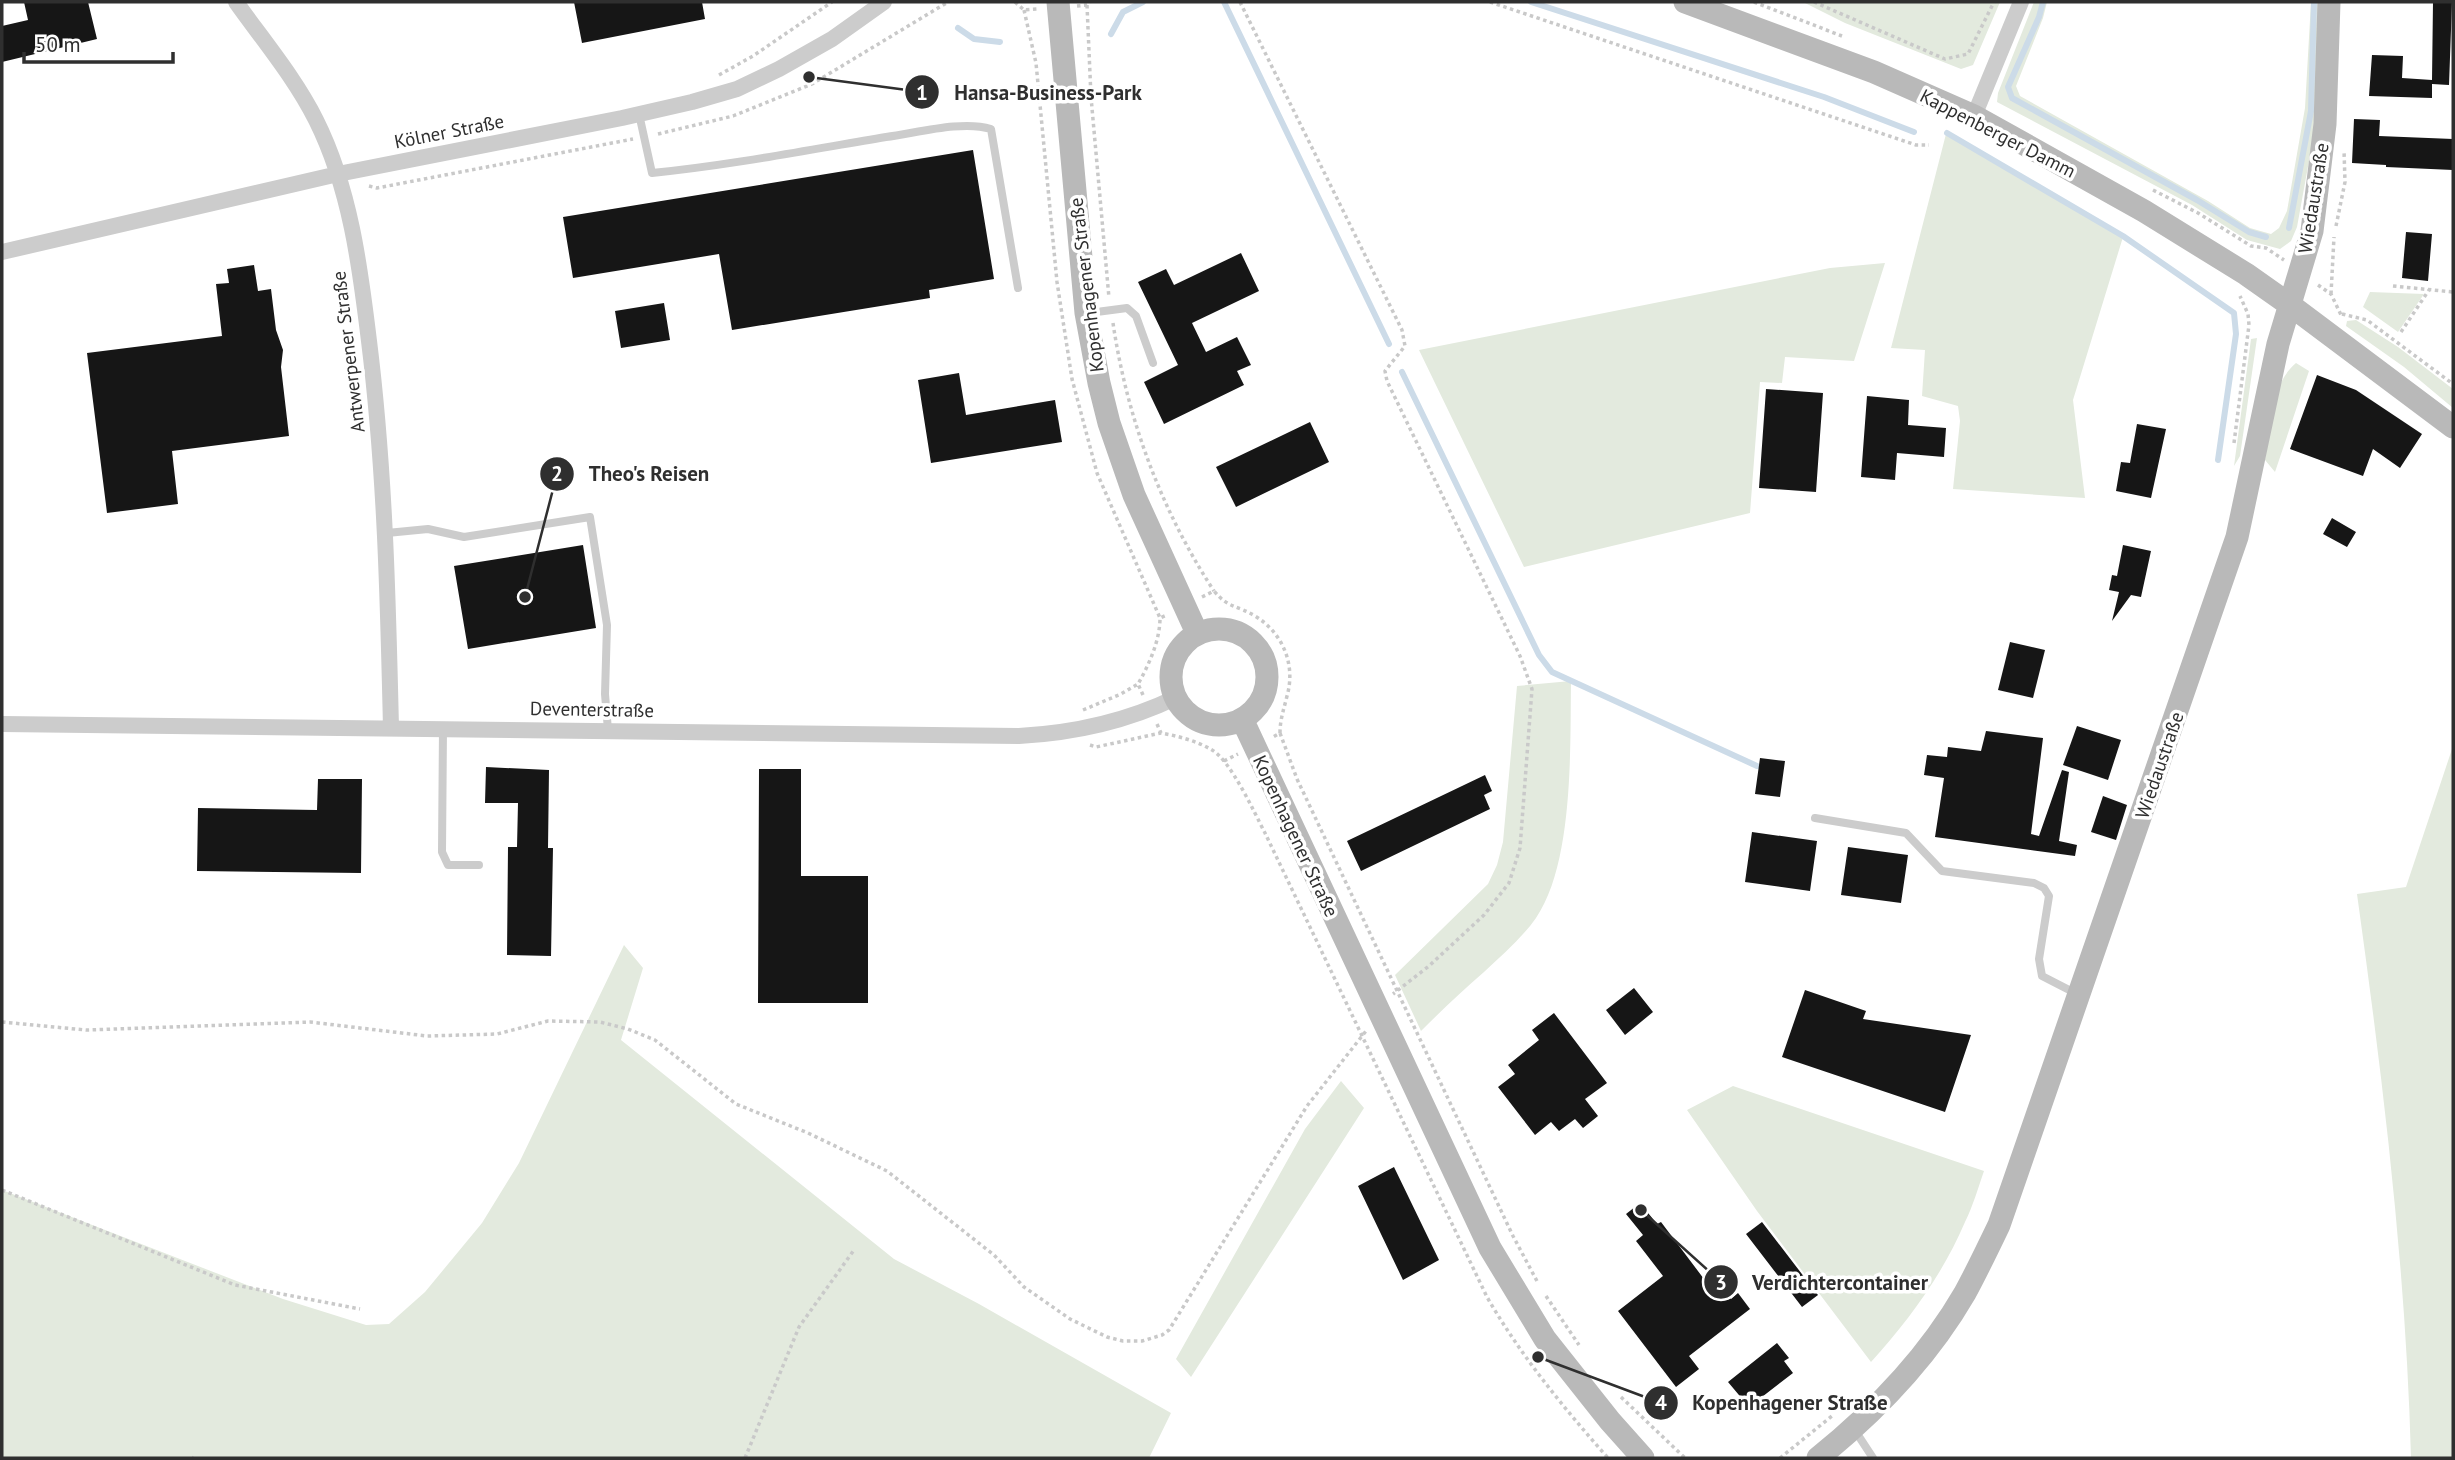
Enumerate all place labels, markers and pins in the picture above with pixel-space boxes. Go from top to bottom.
callout: Hansa-Business-Park [905,71,1155,113]
callout: Theo's Reisen [539,453,723,495]
callout: Verdichtercontainer [1703,1261,1942,1303]
callout: Kopenhagener Straße [1644,1382,1902,1424]

